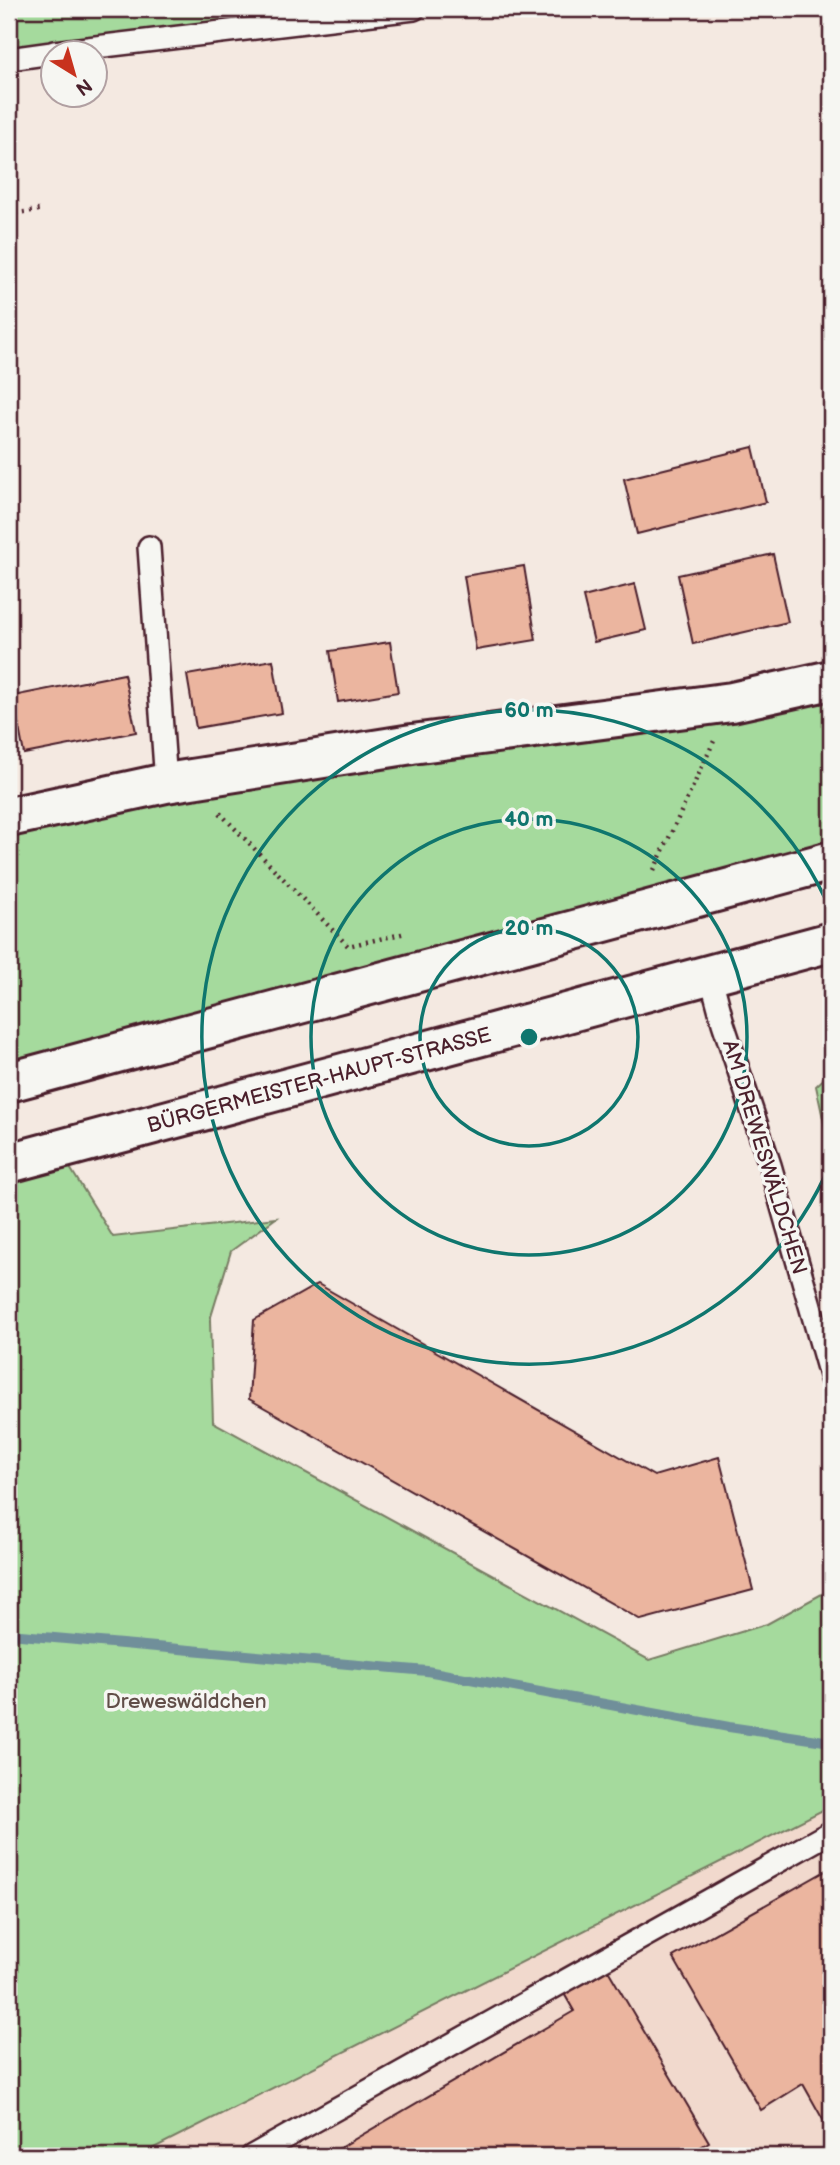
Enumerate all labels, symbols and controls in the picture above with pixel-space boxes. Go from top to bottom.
north arrow [38,38,108,108]
text: N [71,73,96,100]
text: 60 m [504,698,554,723]
text: 40 m [504,807,554,832]
text: 20 m [505,916,553,941]
street label: BÜRGERMEISTER-HAUPT-STRASSE [144,1022,494,1139]
centre of rings [517,1025,541,1049]
street label: AM DREWESWÄLDCHEN [717,1037,812,1277]
park label: Dreweswäldchen [105,1689,267,1714]

